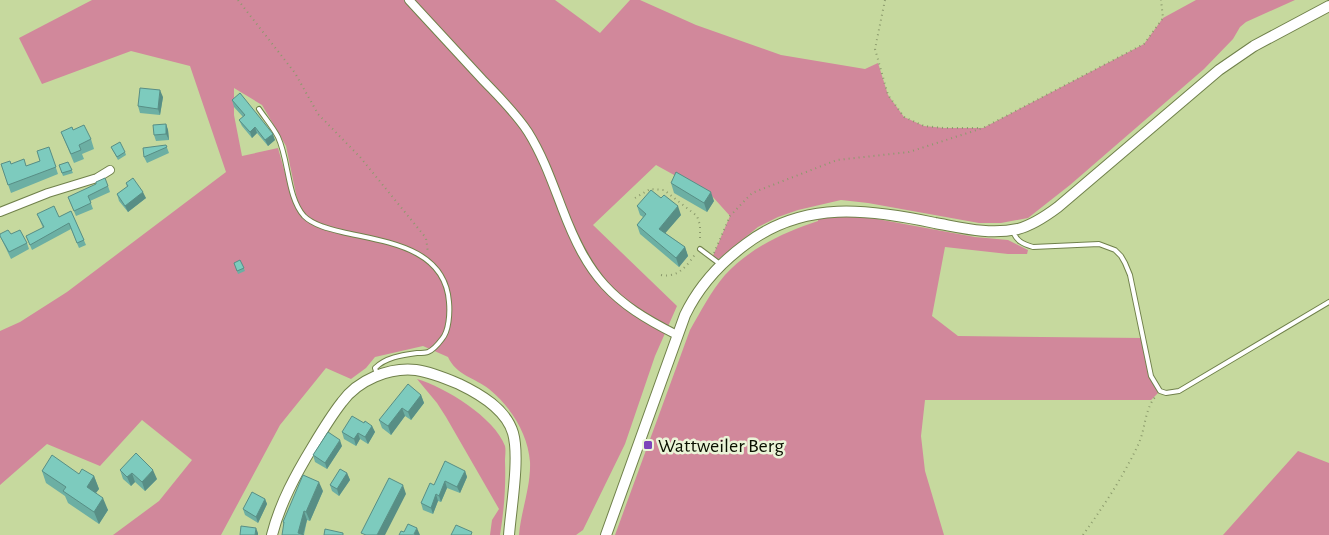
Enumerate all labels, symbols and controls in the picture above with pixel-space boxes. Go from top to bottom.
place label: Wattweiler Berg [658,436,784,456]
marker: Wattweiler Berg [642,439,654,451]

